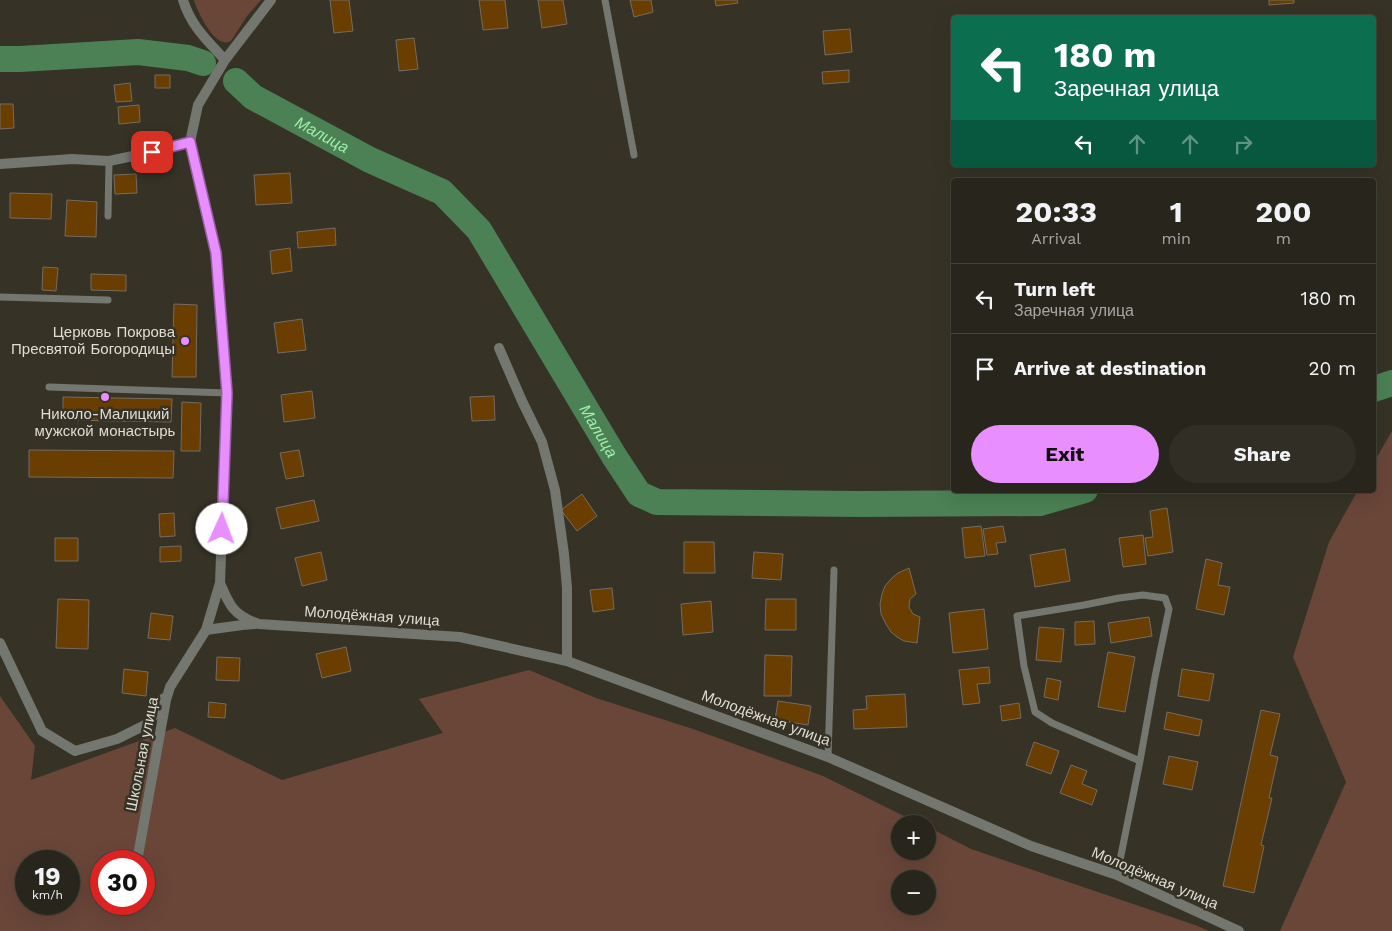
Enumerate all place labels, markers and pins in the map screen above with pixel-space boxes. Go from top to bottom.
pin [131,131,173,173]
place label: Церковь Покрова Пресвятой Богородицы [11,323,176,358]
marker: Церковь Покрова Пресвятой Богородицы [179,335,191,347]
marker: Николо-Малицкий мужской монастырь [99,391,111,403]
place label: Николо-Малицкий мужской монастырь [35,405,176,440]

